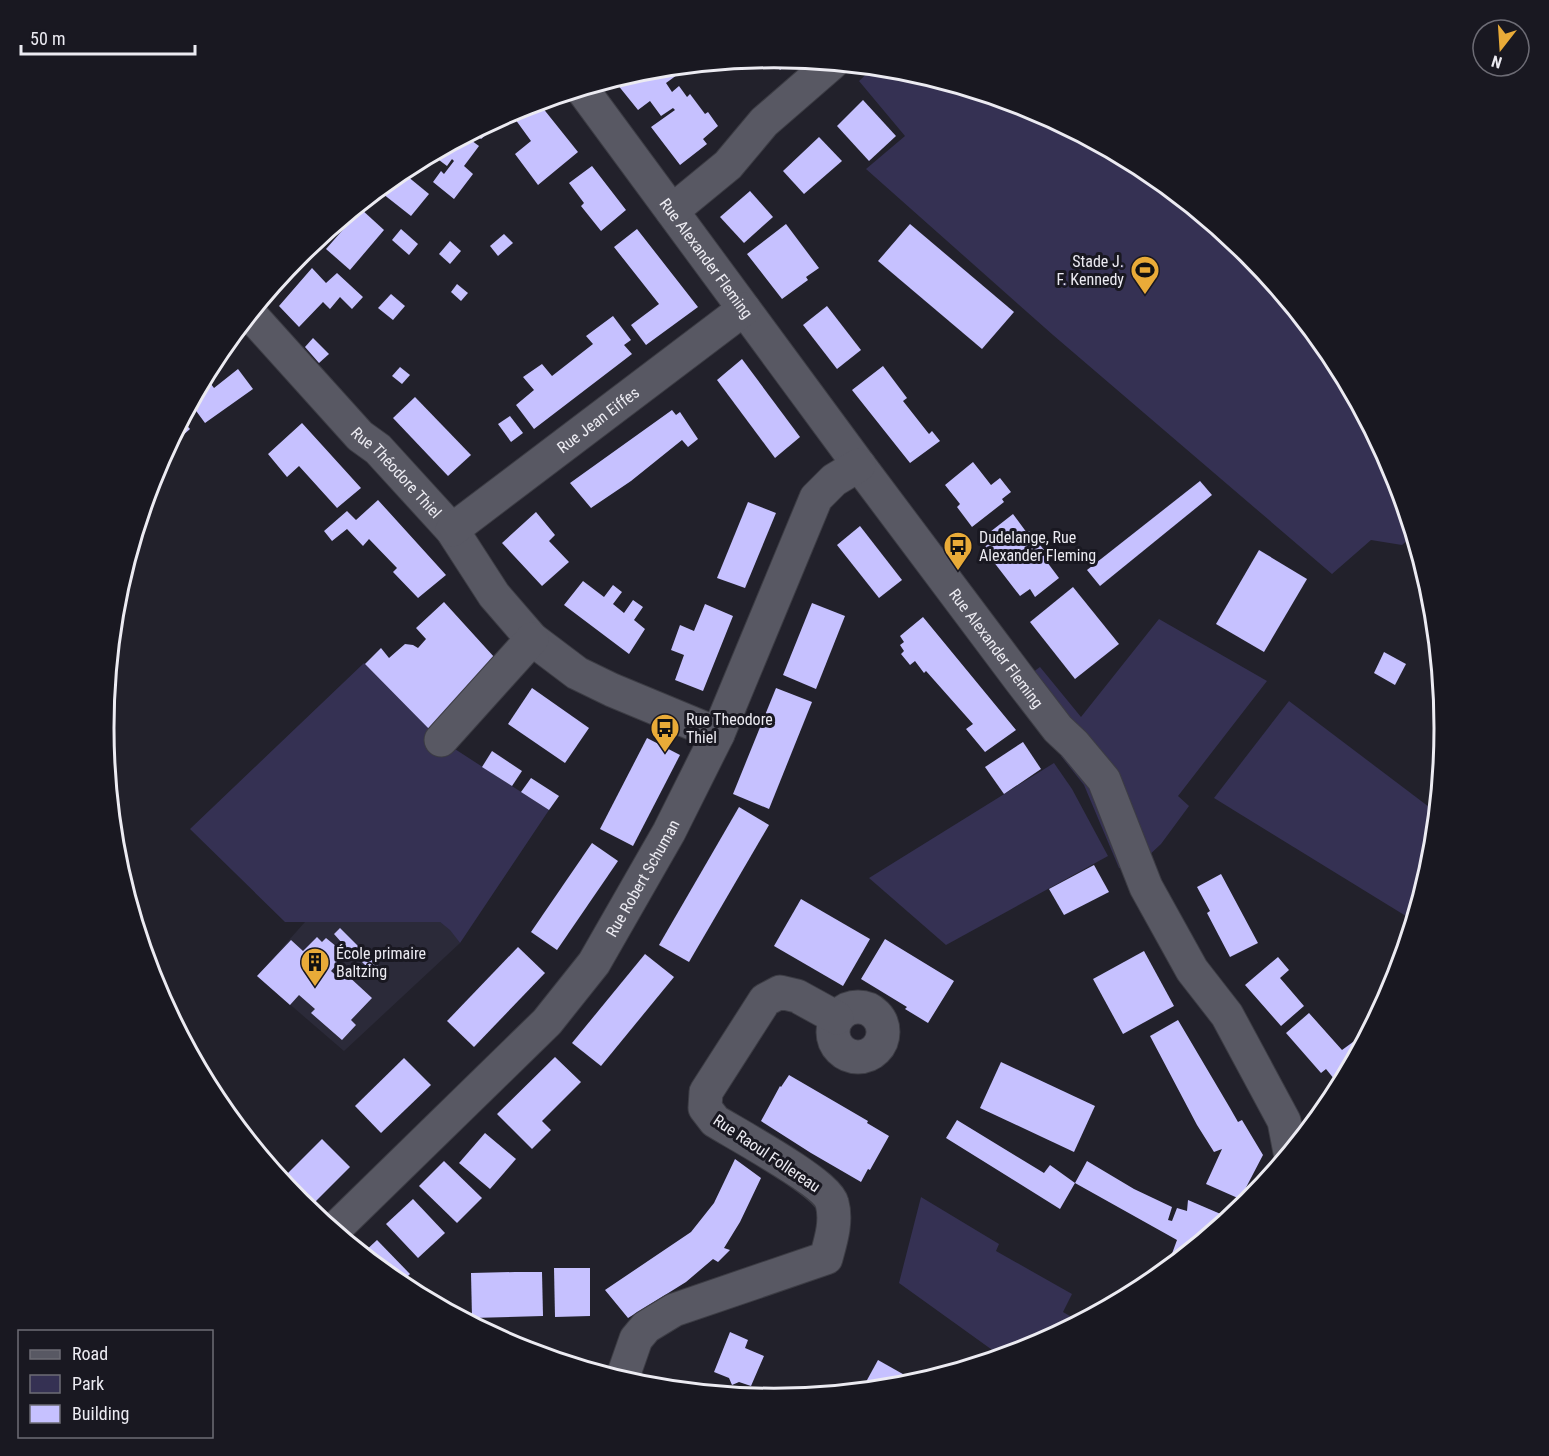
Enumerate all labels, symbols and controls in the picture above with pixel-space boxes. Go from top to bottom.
scale bar [21,18,195,56]
north arrow [1471,18,1531,78]
text: 50 m [30,28,65,49]
text: N [1489,51,1504,72]
street label: Rue Alexander Fleming [656,195,757,322]
place label: Stade J. F. Kennedy [1057,252,1124,289]
sports icon: Stade J. F. Kennedy [1129,254,1161,296]
street label: Rue Jean Eiffes [553,383,643,457]
street label: Rue Théodore Thiel [347,423,445,522]
place label: Dudelange, Rue Alexander Fleming [979,528,1096,565]
bus stop icon: Dudelange, Rue Alexander Fleming [942,530,974,572]
street label: Rue Alexander Fleming [945,585,1047,712]
place label: Rue Theodore Thiel [686,710,773,747]
bus stop icon: Rue Theodore Thiel [649,712,681,754]
street label: Rue Robert Schuman [602,817,684,940]
place label: École primaire Baltzing [336,944,426,981]
building icon: École primaire Baltzing [299,946,331,988]
street label: Rue Raoul Follereau [710,1111,824,1196]
legend [18,1330,213,1438]
text: Road [72,1343,108,1364]
text: Park [72,1373,104,1394]
text: Building [72,1403,129,1424]

